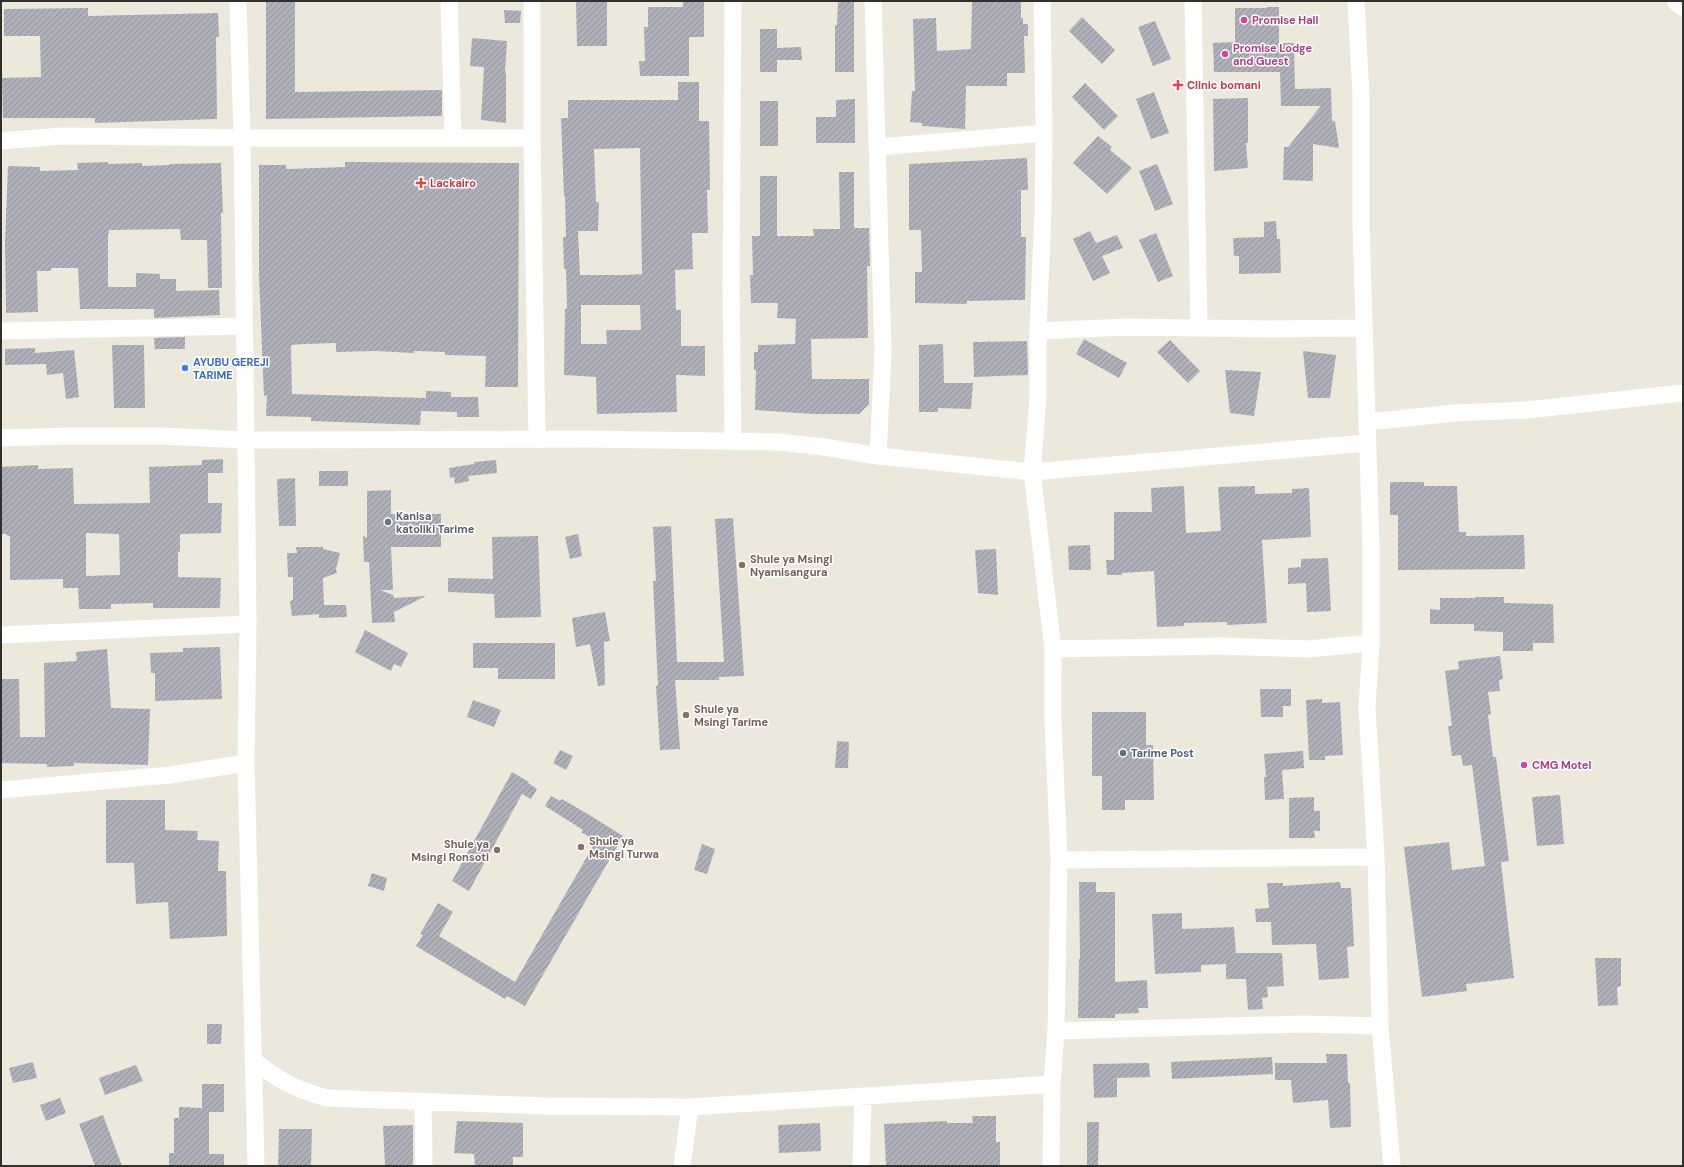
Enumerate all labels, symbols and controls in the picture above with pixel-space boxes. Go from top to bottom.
place label: Promise Hall [1252,13,1319,27]
marker: Promise Hall [1239,15,1249,25]
place label: Promise Lodge and Guest [1233,41,1312,68]
marker: Promise Lodge and Guest [1220,49,1230,59]
place label: Clinic bomani [1187,78,1261,92]
marker: Clinic bomani [1172,79,1184,91]
place label: Lackairo [430,176,476,190]
marker: Lackairo [415,177,427,189]
place label: AYUBU GEREJI TARIME [193,355,269,382]
marker: AYUBU GEREJI TARIME [180,363,190,373]
place label: Kanisa katoliki Tarime [396,509,475,536]
marker: Kanisa katoliki Tarime [383,517,393,527]
place label: Shule ya Msingi Nyamisangura [750,552,833,579]
marker: Shule ya Msingi Nyamisangura [737,560,747,570]
place label: Shule ya Msingi Tarime [694,702,768,729]
marker: Shule ya Msingi Tarime [681,710,691,720]
place label: Tarime Post [1131,746,1194,760]
marker: Tarime Post [1118,748,1128,758]
place label: CMG Motel [1532,758,1591,772]
marker: CMG Motel [1519,760,1529,770]
place label: Shule ya Msingi Turwa [589,834,659,861]
place label: Shule ya Msingi Ronsoti [411,837,489,864]
marker: Shule ya Msingi Turwa [576,842,586,852]
marker: Shule ya Msingi Ronsoti [492,845,502,855]

